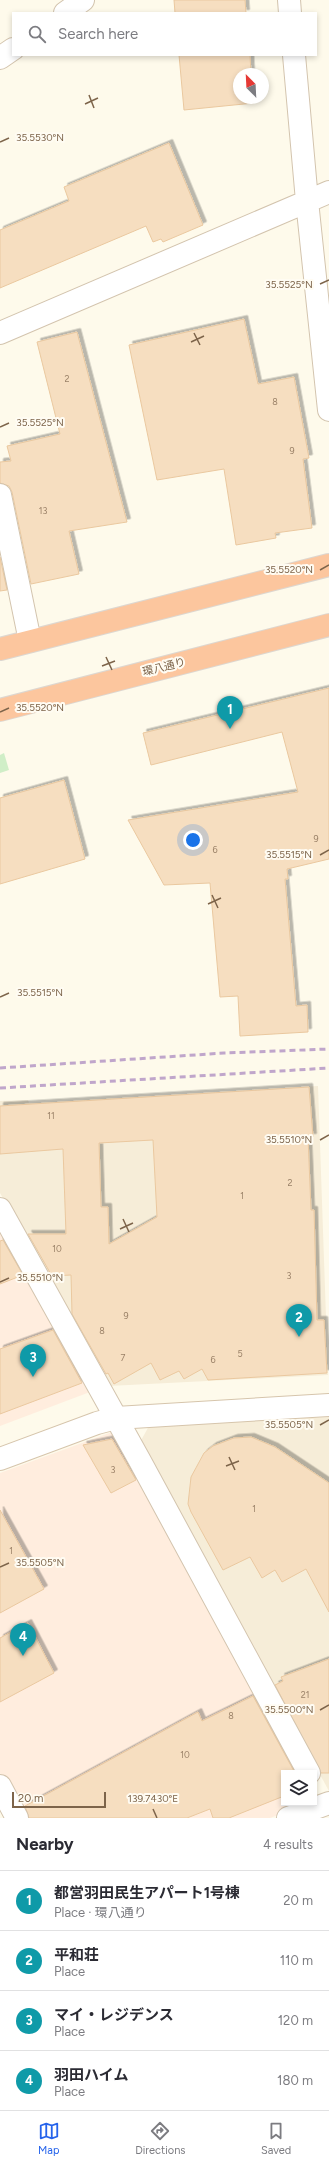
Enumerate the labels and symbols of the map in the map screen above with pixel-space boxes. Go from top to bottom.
north arrow [233,68,269,104]
text: 35.5530°N [16,131,64,144]
text: 35.5525°N [265,278,313,291]
house number: 2 [64,373,70,384]
house number: 8 [272,396,278,407]
text: 35.5525°N [16,416,64,429]
house number: 9 [289,445,295,456]
house number: 13 [39,505,47,516]
text: 35.5520°N [265,563,313,576]
street label: 環八通り [141,655,187,679]
pin: 1 [217,696,243,729]
text: 35.5520°N [16,701,64,714]
your location [183,830,203,850]
house number: 9 [313,833,319,844]
house number: 6 [212,844,218,855]
text: 35.5515°N [266,848,312,861]
text: 35.5515°N [17,986,63,999]
house number: 11 [47,1110,55,1121]
text: 35.5510°N [266,1133,312,1146]
house number: 2 [287,1177,293,1188]
house number: 1 [240,1190,244,1201]
house number: 10 [52,1243,62,1254]
house number: 3 [287,1270,292,1281]
text: 35.5510°N [17,1271,63,1284]
pin: 2 [286,1304,312,1337]
house number: 9 [123,1310,129,1321]
house number: 8 [99,1325,105,1336]
pin: 3 [20,1344,46,1377]
house number: 5 [237,1348,243,1359]
house number: 7 [121,1352,126,1363]
house number: 6 [210,1354,216,1365]
text: 35.5505°N [265,1418,313,1431]
house number: 3 [111,1464,116,1475]
house number: 1 [252,1503,256,1514]
house number: 1 [9,1545,13,1556]
text: 35.5505°N [16,1556,64,1569]
pin: 4 [10,1623,36,1656]
house number: 21 [301,1689,309,1700]
text: 35.5500°N [264,1703,314,1716]
house number: 8 [228,1710,234,1721]
house number: 10 [180,1749,190,1760]
scale bar [12,1790,106,1809]
text: 139.7430°E [128,1792,178,1805]

